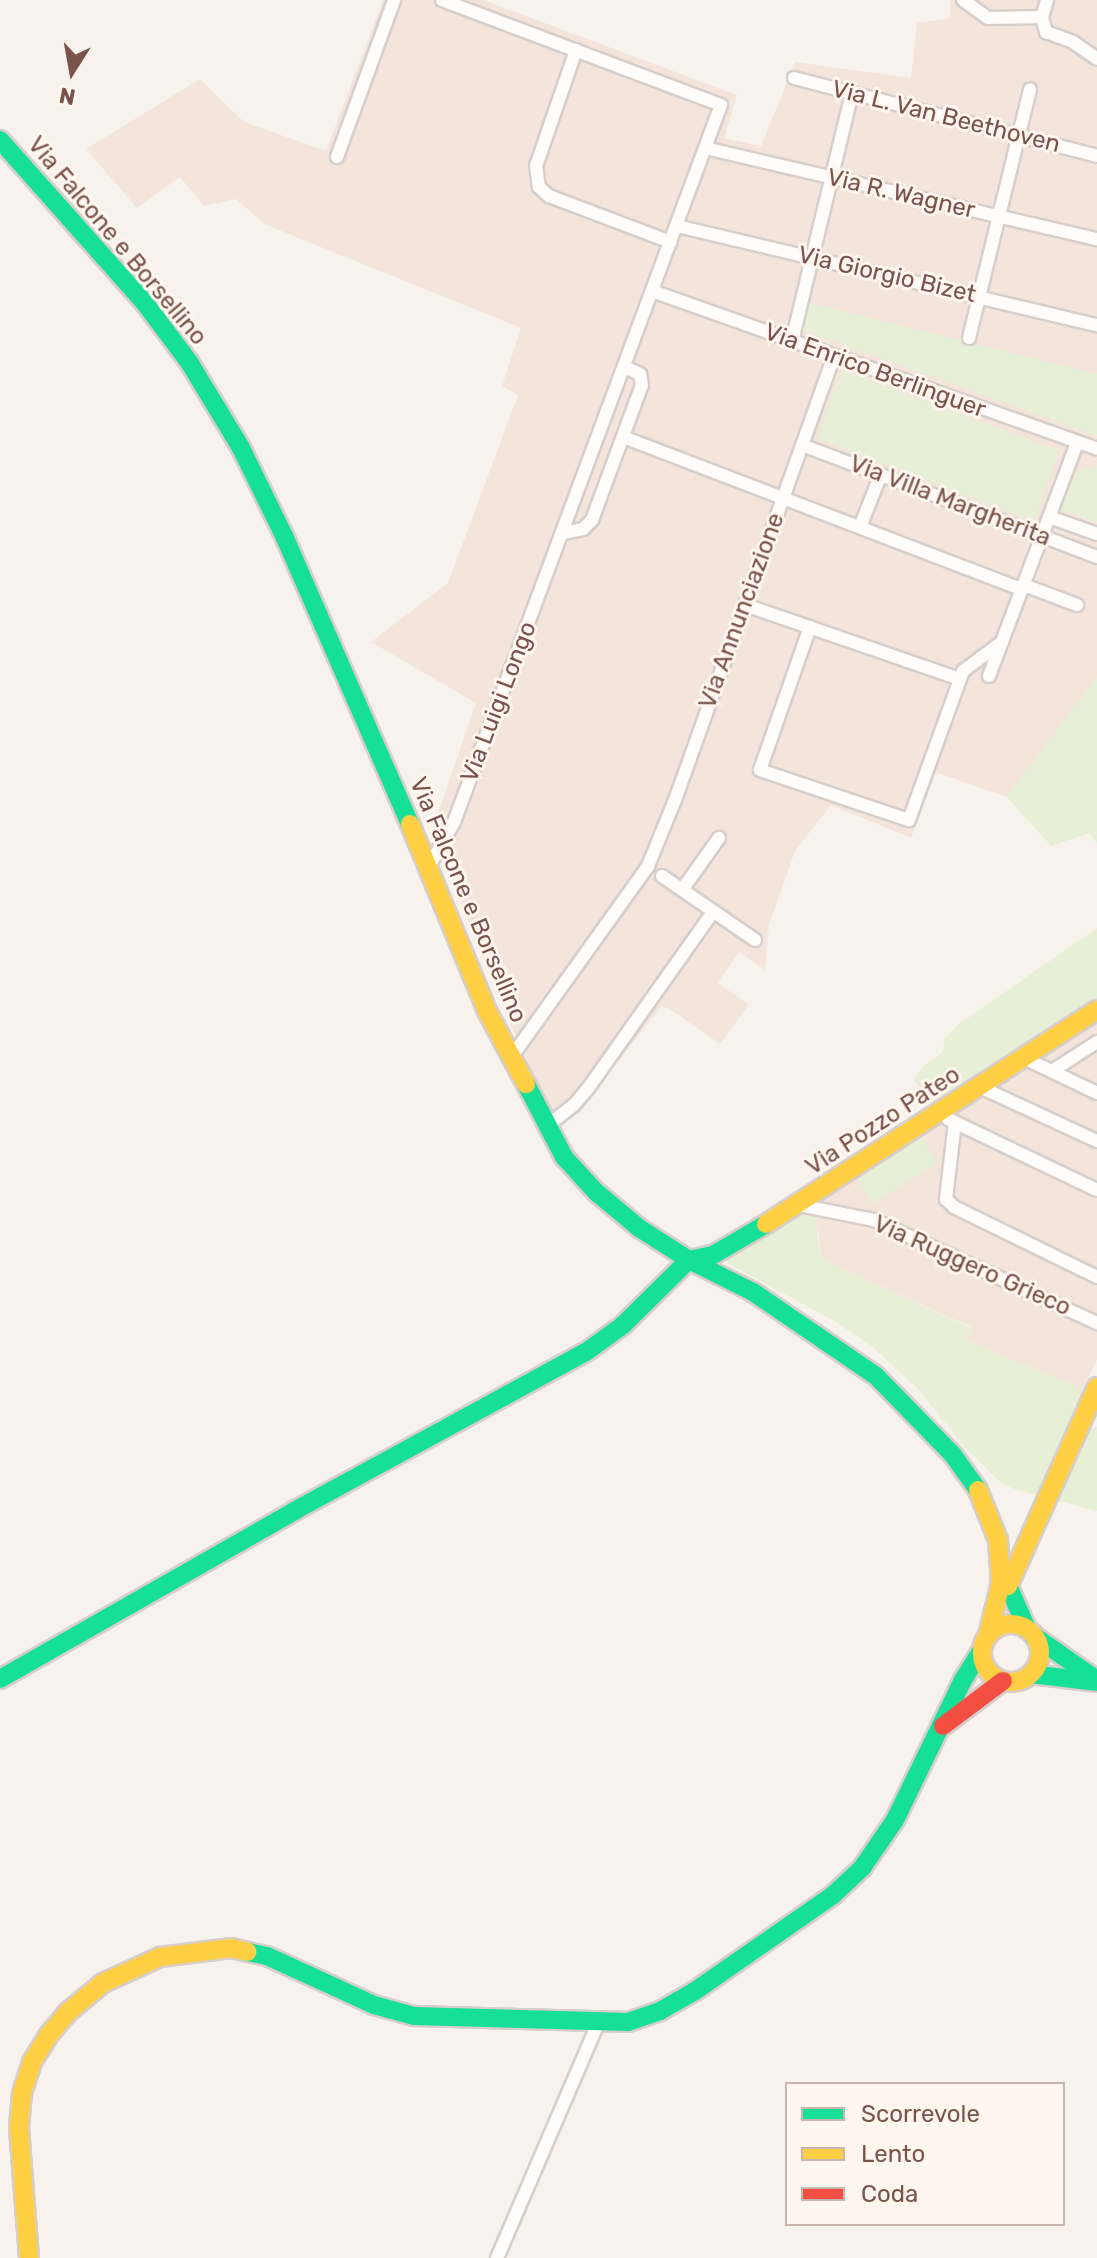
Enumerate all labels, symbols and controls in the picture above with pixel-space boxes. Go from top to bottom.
north arrow [32,32,112,112]
street label: Via L. Van Beethoven [828,75,1064,159]
text: N [57,81,78,111]
street label: Via Falcone e Borsellino [21,131,213,351]
street label: Via R. Wagner [824,163,978,225]
street label: Via Giorgio Bizet [795,241,979,309]
street label: Via Enrico Berlinguer [760,318,990,424]
street label: Via Villa Margherita [845,449,1055,553]
street label: Via Annunciazione [693,509,791,713]
street label: Via Luigi Longo [455,618,543,786]
street label: Via Falcone e Borsellino [403,773,533,1027]
street label: Via Pozzo Pateo [800,1060,966,1182]
street label: Via Ruggero Grieco [869,1210,1075,1322]
legend [785,2082,1065,2226]
text: Scorrevole [861,2100,980,2128]
text: Lento [861,2140,925,2168]
text: Coda [861,2180,918,2208]

